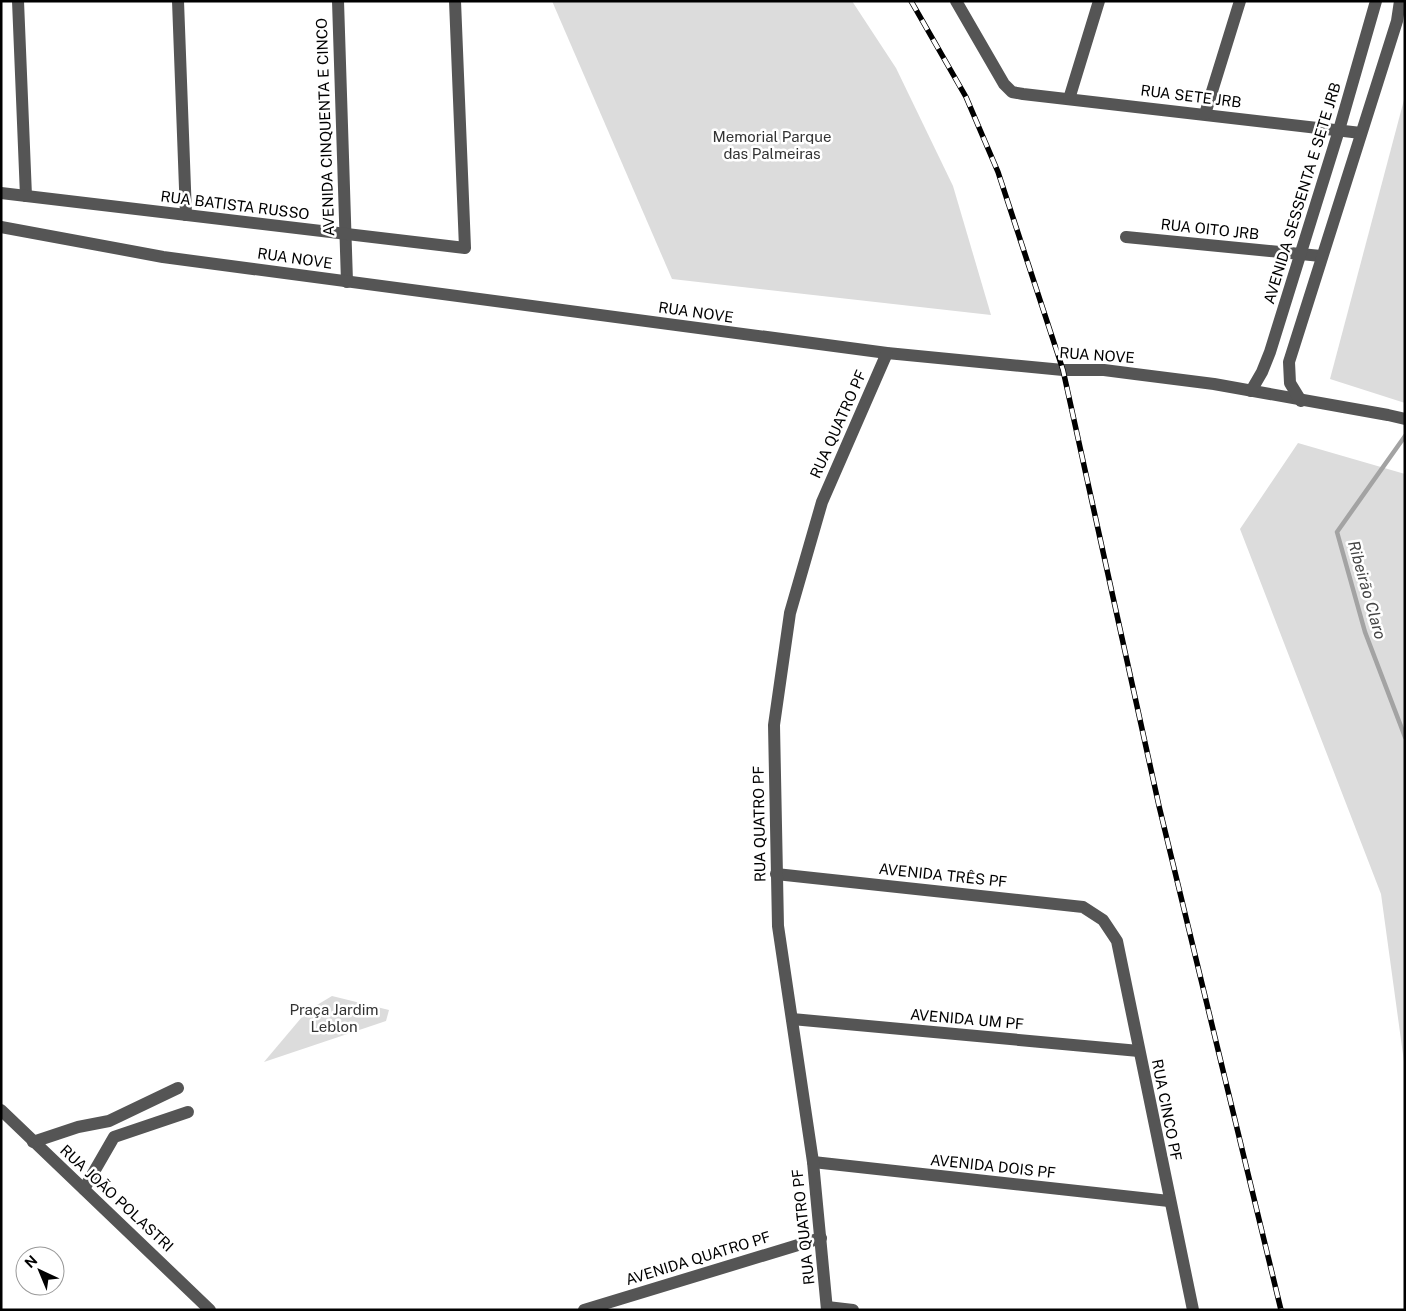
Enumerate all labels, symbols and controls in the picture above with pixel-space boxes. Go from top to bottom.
street label: AVENIDA CINQUENTA E CINCO [313,18,337,236]
street label: AVENIDA SESSENTA E SETE JRB [1260,80,1344,306]
street label: RUA SETE JRB [1140,81,1242,111]
park label: Memorial Parque das Palmeiras [713,128,831,162]
street label: RUA BATISTA RUSSO [160,187,310,223]
street label: RUA OITO JRB [1160,215,1260,243]
street label: RUA NOVE [256,244,334,272]
street label: RUA NOVE [657,298,735,326]
street label: RUA NOVE [1059,344,1135,366]
street label: RUA QUATRO PF [807,367,869,481]
water label: Ribeirão Claro [1344,538,1390,642]
street label: RUA QUATRO PF [749,766,769,882]
street label: AVENIDA TRÊS PF [878,860,1008,890]
park label: Praça Jardim Leblon [289,1001,379,1035]
street label: AVENIDA UM PF [909,1006,1025,1032]
street label: RUA CINCO PF [1149,1058,1185,1162]
street label: RUA JOÃO POLASTRI [57,1141,177,1255]
street label: AVENIDA DOIS PF [929,1151,1057,1181]
street label: RUA QUATRO PF [788,1168,818,1286]
street label: AVENIDA QUATRO PF [624,1228,773,1288]
north arrow [15,1246,65,1296]
text: N [21,1252,40,1271]

